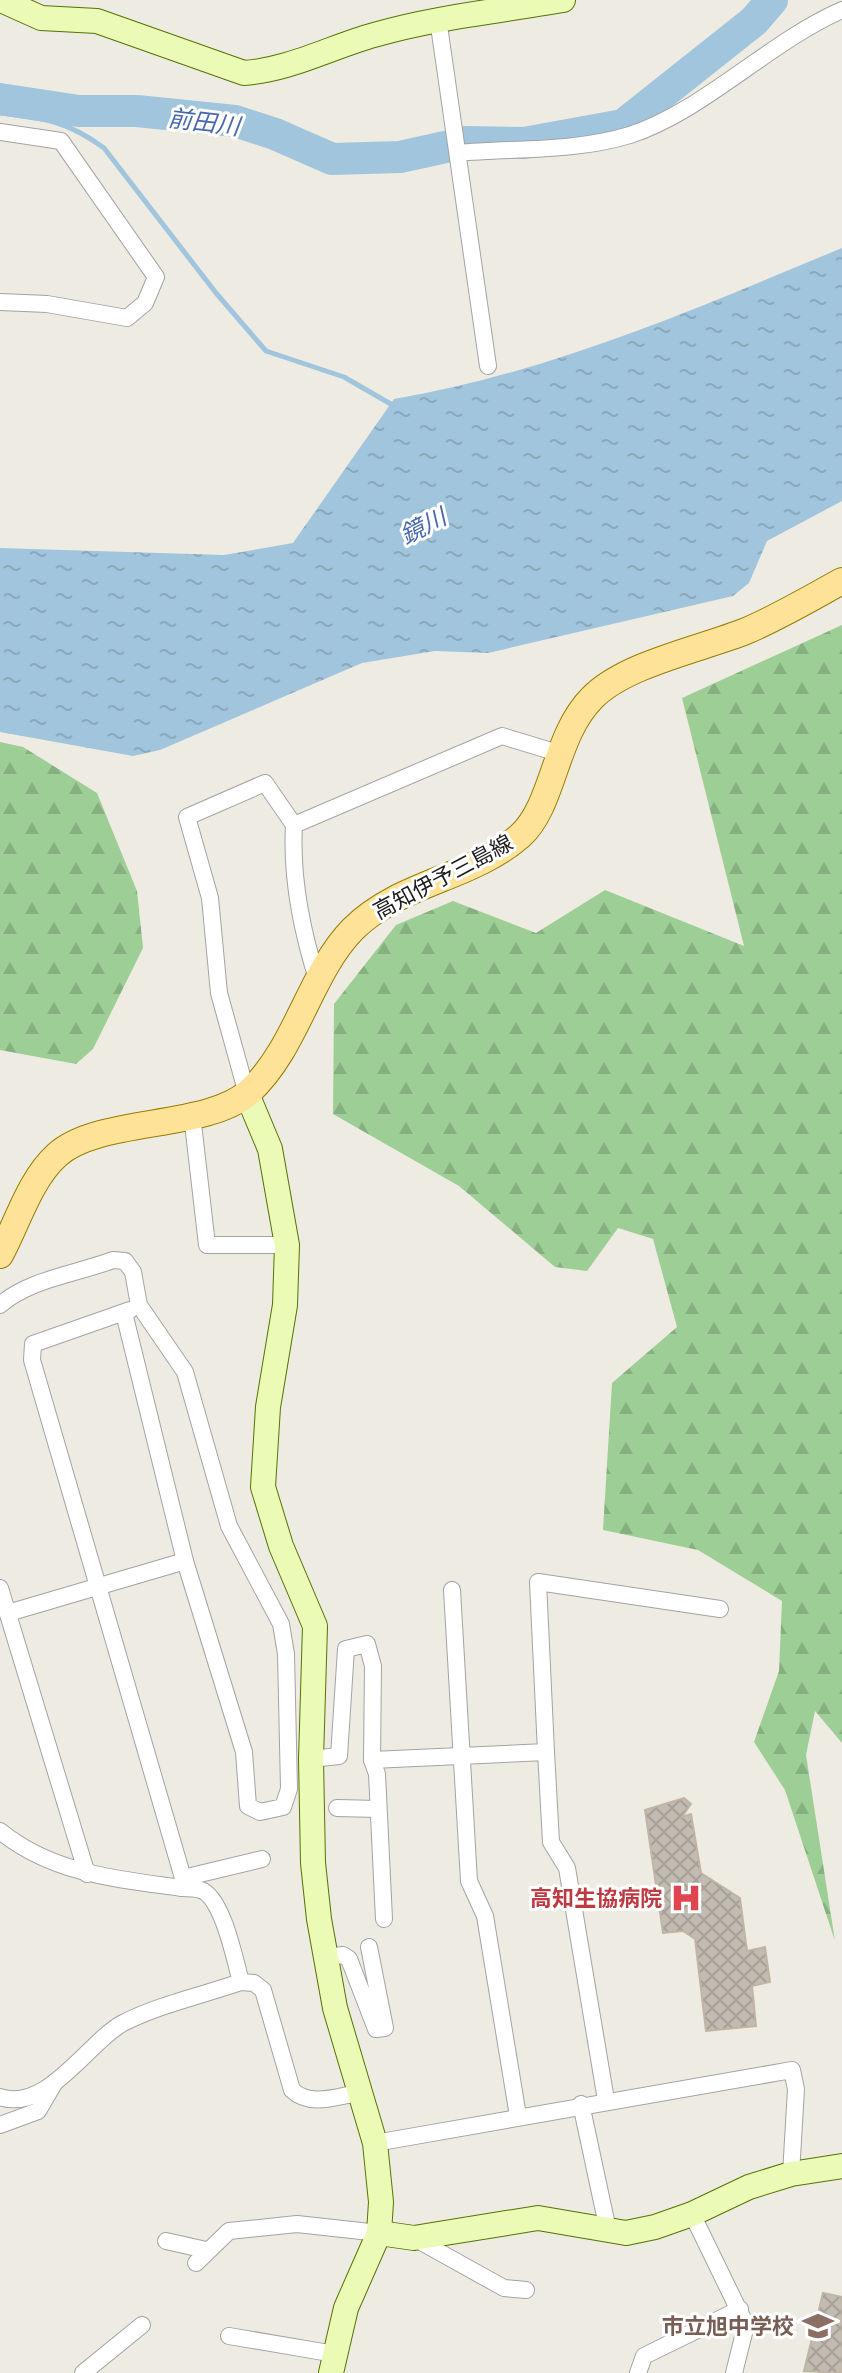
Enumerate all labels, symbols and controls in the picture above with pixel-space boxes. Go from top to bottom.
water label: 前田川 [167,103,244,141]
water label: 鏡川 [395,501,454,550]
street label: 高知伊予三島線 [369,829,517,925]
hospital icon: 高知生協病院 [669,1881,703,1915]
place label: 高知生協病院 [530,1885,662,1912]
school or university icon: 市立旭中学校 [801,2309,835,2343]
place label: 市立旭中学校 [662,2313,794,2340]

